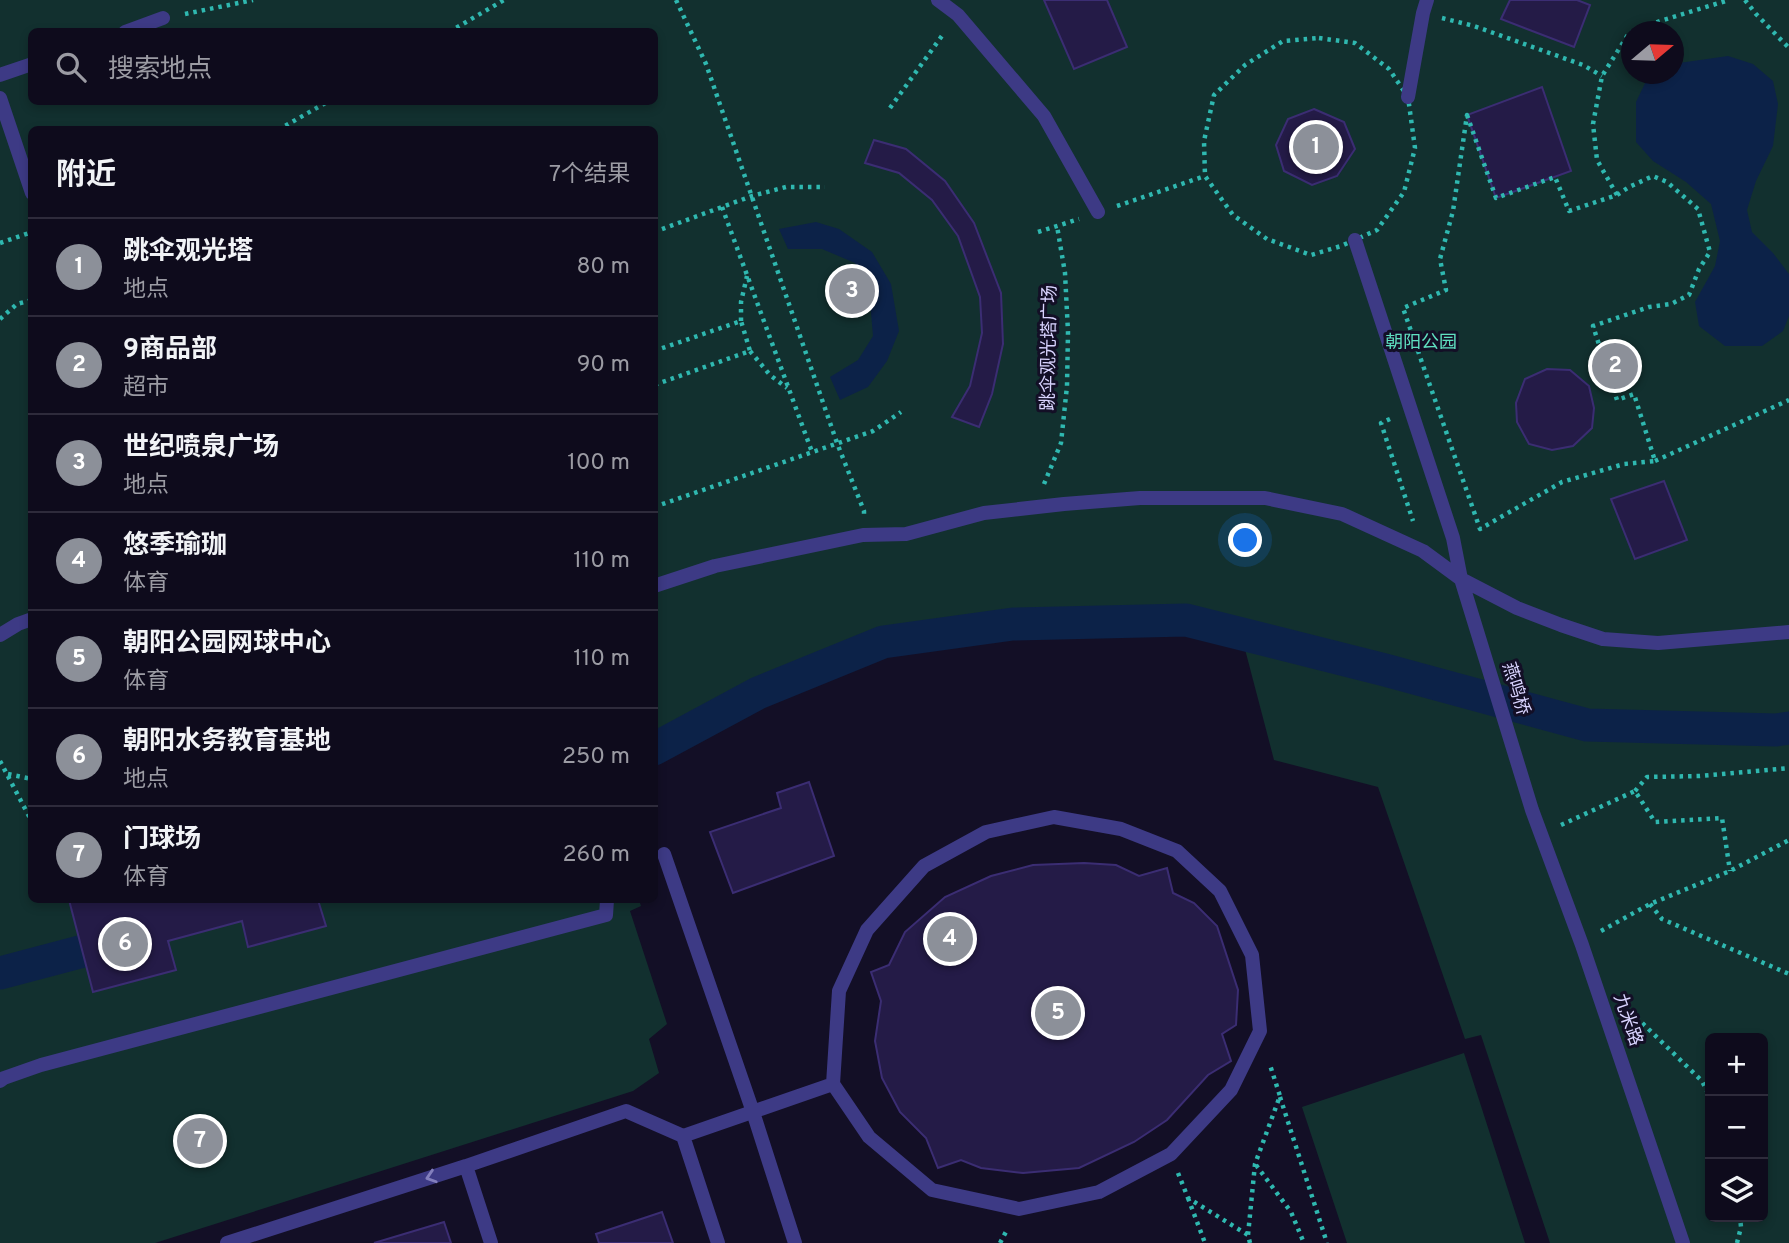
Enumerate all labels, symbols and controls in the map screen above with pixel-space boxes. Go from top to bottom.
north arrow [1621,21,1684,84]
search box [28,28,658,105]
icon: search [52,48,90,86]
text: 搜索地点 [108,54,212,87]
pin: 1 [1293,121,1339,173]
text: 附近 [56,158,116,195]
text: 7个结果 [549,161,630,190]
text: 跳伞观光塔 [123,236,253,269]
text: 1 [74,253,84,282]
text: 80 m [577,253,630,282]
pin: 3 [829,265,875,317]
text: 地点 [123,276,169,305]
street label: 跳伞观光塔广场 [1037,285,1063,411]
park label: 朝阳公园 [1385,332,1457,355]
text: 9商品部 [123,334,217,367]
pin: 2 [1592,340,1638,392]
text: 2 [72,351,86,380]
text: 90 m [577,351,630,380]
text: 超市 [123,374,169,403]
text: 世纪喷泉广场 [123,432,279,465]
text: 3 [72,449,86,478]
text: 100 m [567,449,630,478]
text: 地点 [123,472,169,501]
your location [1228,523,1262,557]
text: 悠季瑜珈 [123,530,227,563]
text: 4 [72,547,86,576]
text: 110 m [573,547,630,576]
text: 体育 [123,570,169,599]
text: 朝阳公园网球中心 [123,628,331,661]
text: 5 [72,645,86,674]
text: 110 m [573,645,630,674]
street label: 燕鸣桥 [1496,660,1534,718]
text: 体育 [123,668,169,697]
text: 朝阳水务教育基地 [123,726,331,759]
text: 6 [72,743,86,772]
text: 250 m [562,743,630,772]
text: 地点 [123,766,169,795]
text: 门球场 [123,824,201,857]
text: 7 [73,841,85,870]
text: 260 m [563,841,630,870]
text: 体育 [123,864,169,893]
pin: 4 [927,913,973,965]
pin: 6 [102,918,148,970]
pin: 5 [1035,987,1081,1039]
street label: 九米路 [1607,991,1647,1049]
map controls [1705,1033,1768,1222]
button: + [1705,1033,1768,1096]
button: − [1705,1096,1768,1159]
pin: 7 [177,1115,223,1167]
button: layers [1705,1159,1768,1222]
one-way arrow [426,1169,438,1184]

